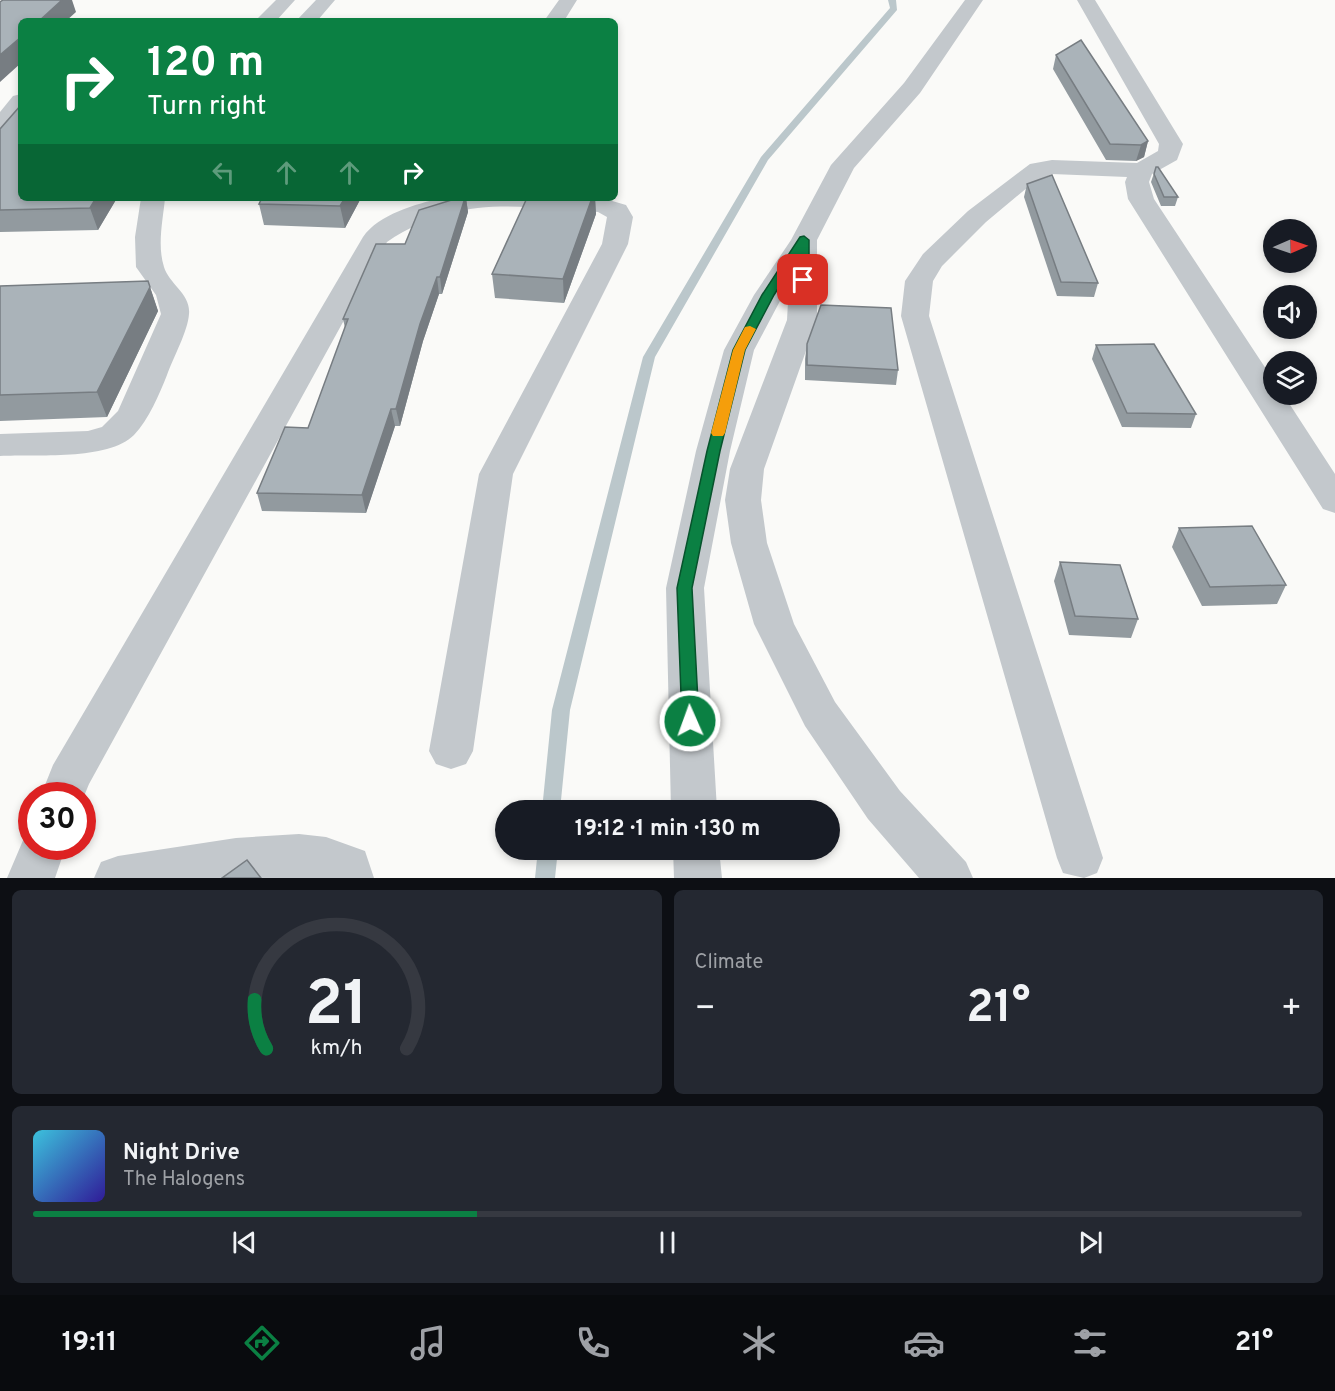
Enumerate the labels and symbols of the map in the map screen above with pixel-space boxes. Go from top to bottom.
north arrow [1263,219,1317,273]
pin [777,254,828,305]
position arrow [658,689,722,753]
speed limit sign: 30 [18,782,96,860]

